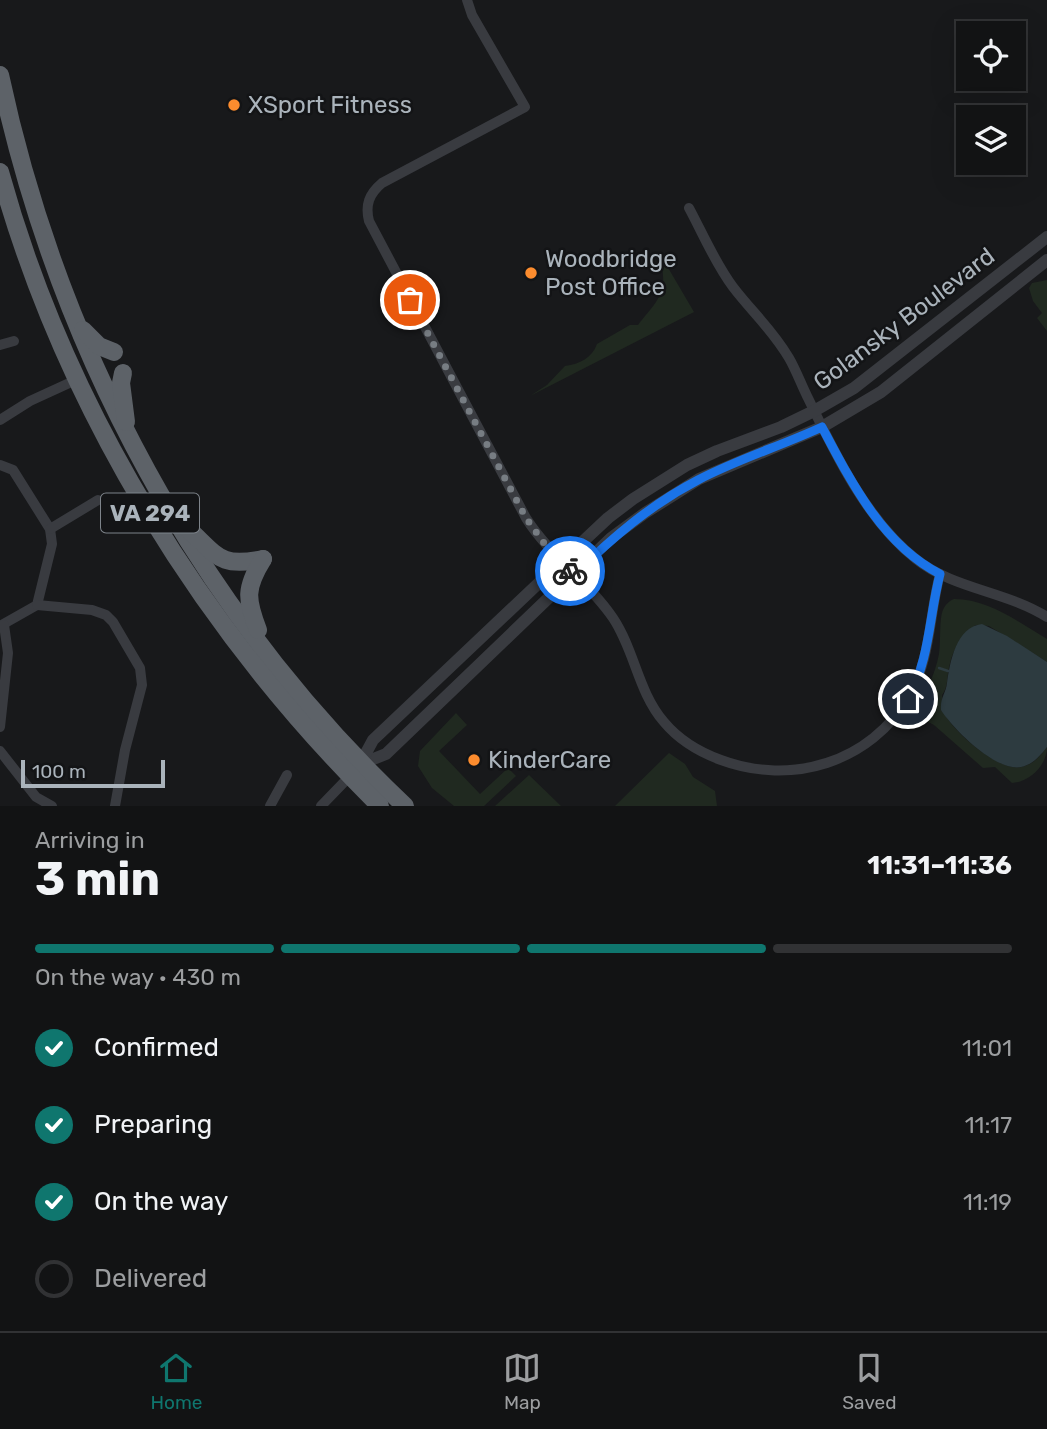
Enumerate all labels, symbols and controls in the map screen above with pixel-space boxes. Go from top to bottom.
map controls [956,21,1026,175]
button: locate [956,21,1026,91]
place label: XSport Fitness [248,91,412,119]
marker: XSport Fitness [226,97,242,113]
button: layers [956,105,1026,175]
street label: Golansky Boulevard [808,242,1000,396]
place label: Woodbridge Post Office [545,245,677,301]
marker: Woodbridge Post Office [523,265,539,281]
pin [380,270,440,330]
icon: bag [391,281,429,319]
road number: VA 294 [101,494,199,533]
courier [535,536,605,606]
icon: bike [551,552,589,590]
pin [878,669,938,729]
icon: home [889,680,927,718]
place label: KinderCare [488,746,611,774]
marker: KinderCare [466,752,482,768]
scale bar [21,757,164,789]
text: 100 m [32,760,86,783]
text: Arriving in [35,826,145,854]
text: 11:31–11:36 [867,850,1012,881]
text: 3 min [35,852,160,907]
text: On the way · 430 m [35,963,241,991]
icon: check [35,1029,73,1067]
text: Confirmed [94,1032,219,1063]
text: 11:01 [962,1034,1012,1062]
icon: check [35,1106,73,1144]
text: Preparing [94,1109,212,1140]
text: 11:17 [965,1111,1012,1139]
icon: check [35,1183,73,1221]
text: On the way [94,1186,228,1217]
text: 11:19 [963,1188,1012,1216]
text: Delivered [94,1263,207,1294]
tab: Home [150,1349,202,1414]
tab: Map [503,1349,541,1414]
tab: Saved [842,1349,897,1414]

